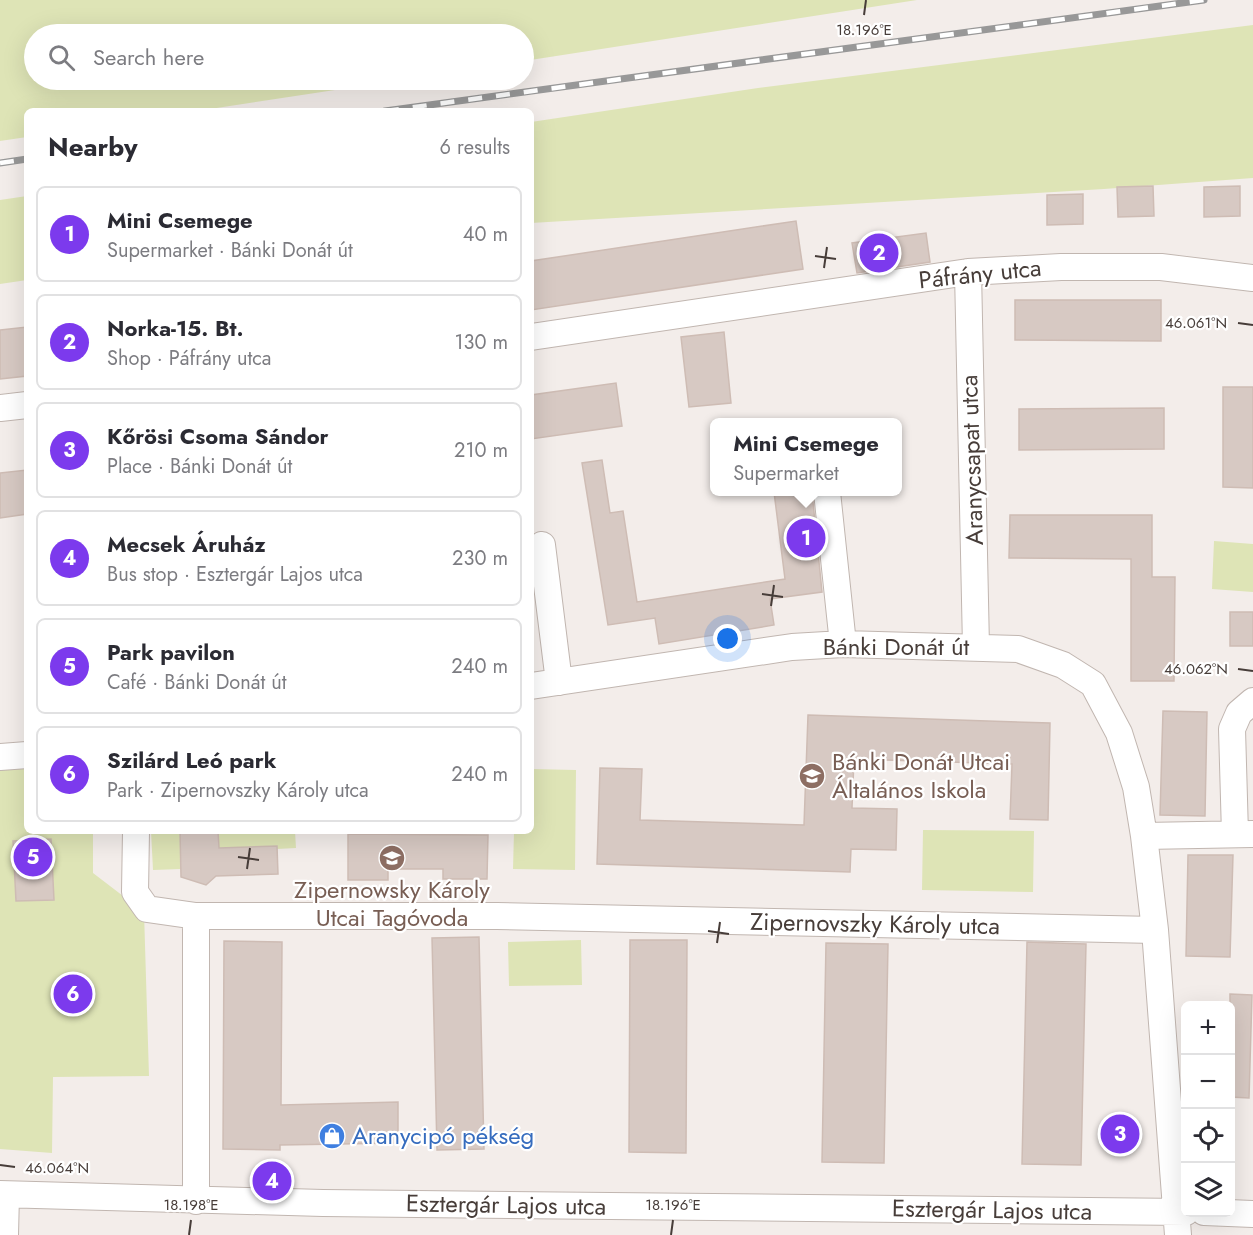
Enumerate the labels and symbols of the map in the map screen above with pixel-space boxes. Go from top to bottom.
text: 18.196°E [836,19,892,41]
pin: 2 [860,230,898,276]
street label: Páfrány utca [917,250,1043,297]
text: 46.061°N [1165,312,1227,334]
street label: Aranycsapat utca [951,374,992,546]
pin: 1 [786,516,826,560]
your location [713,624,742,653]
street label: Bánki Donát út [823,629,970,664]
text: 46.062°N [1164,658,1228,680]
place label: Bánki Donát Utcai Általános Iskola [832,744,1010,807]
school or university icon: Bánki Donát Utcai Általános Iskola [797,761,827,791]
pin: 5 [14,834,52,880]
school or university icon: Zipernowsky Károly Utcai Tagóvoda [377,843,407,873]
place label: Zipernowsky Károly Utcai Tagóvoda [294,872,490,935]
street label: Zipernovszky Károly utca [750,904,1000,943]
pin: 6 [54,972,92,1016]
pin: 3 [1100,1112,1140,1156]
place label: Aranycipó pékség [352,1118,534,1153]
shop icon: Aranycipó pékség [317,1121,347,1151]
text: 46.064°N [25,1157,89,1179]
pin: 4 [252,1158,292,1204]
street label: Esztergár Lajos utca [406,1185,606,1224]
street label: Esztergár Lajos utca [892,1190,1092,1229]
text: 18.198°E [163,1194,219,1216]
text: 18.196°E [645,1194,701,1216]

